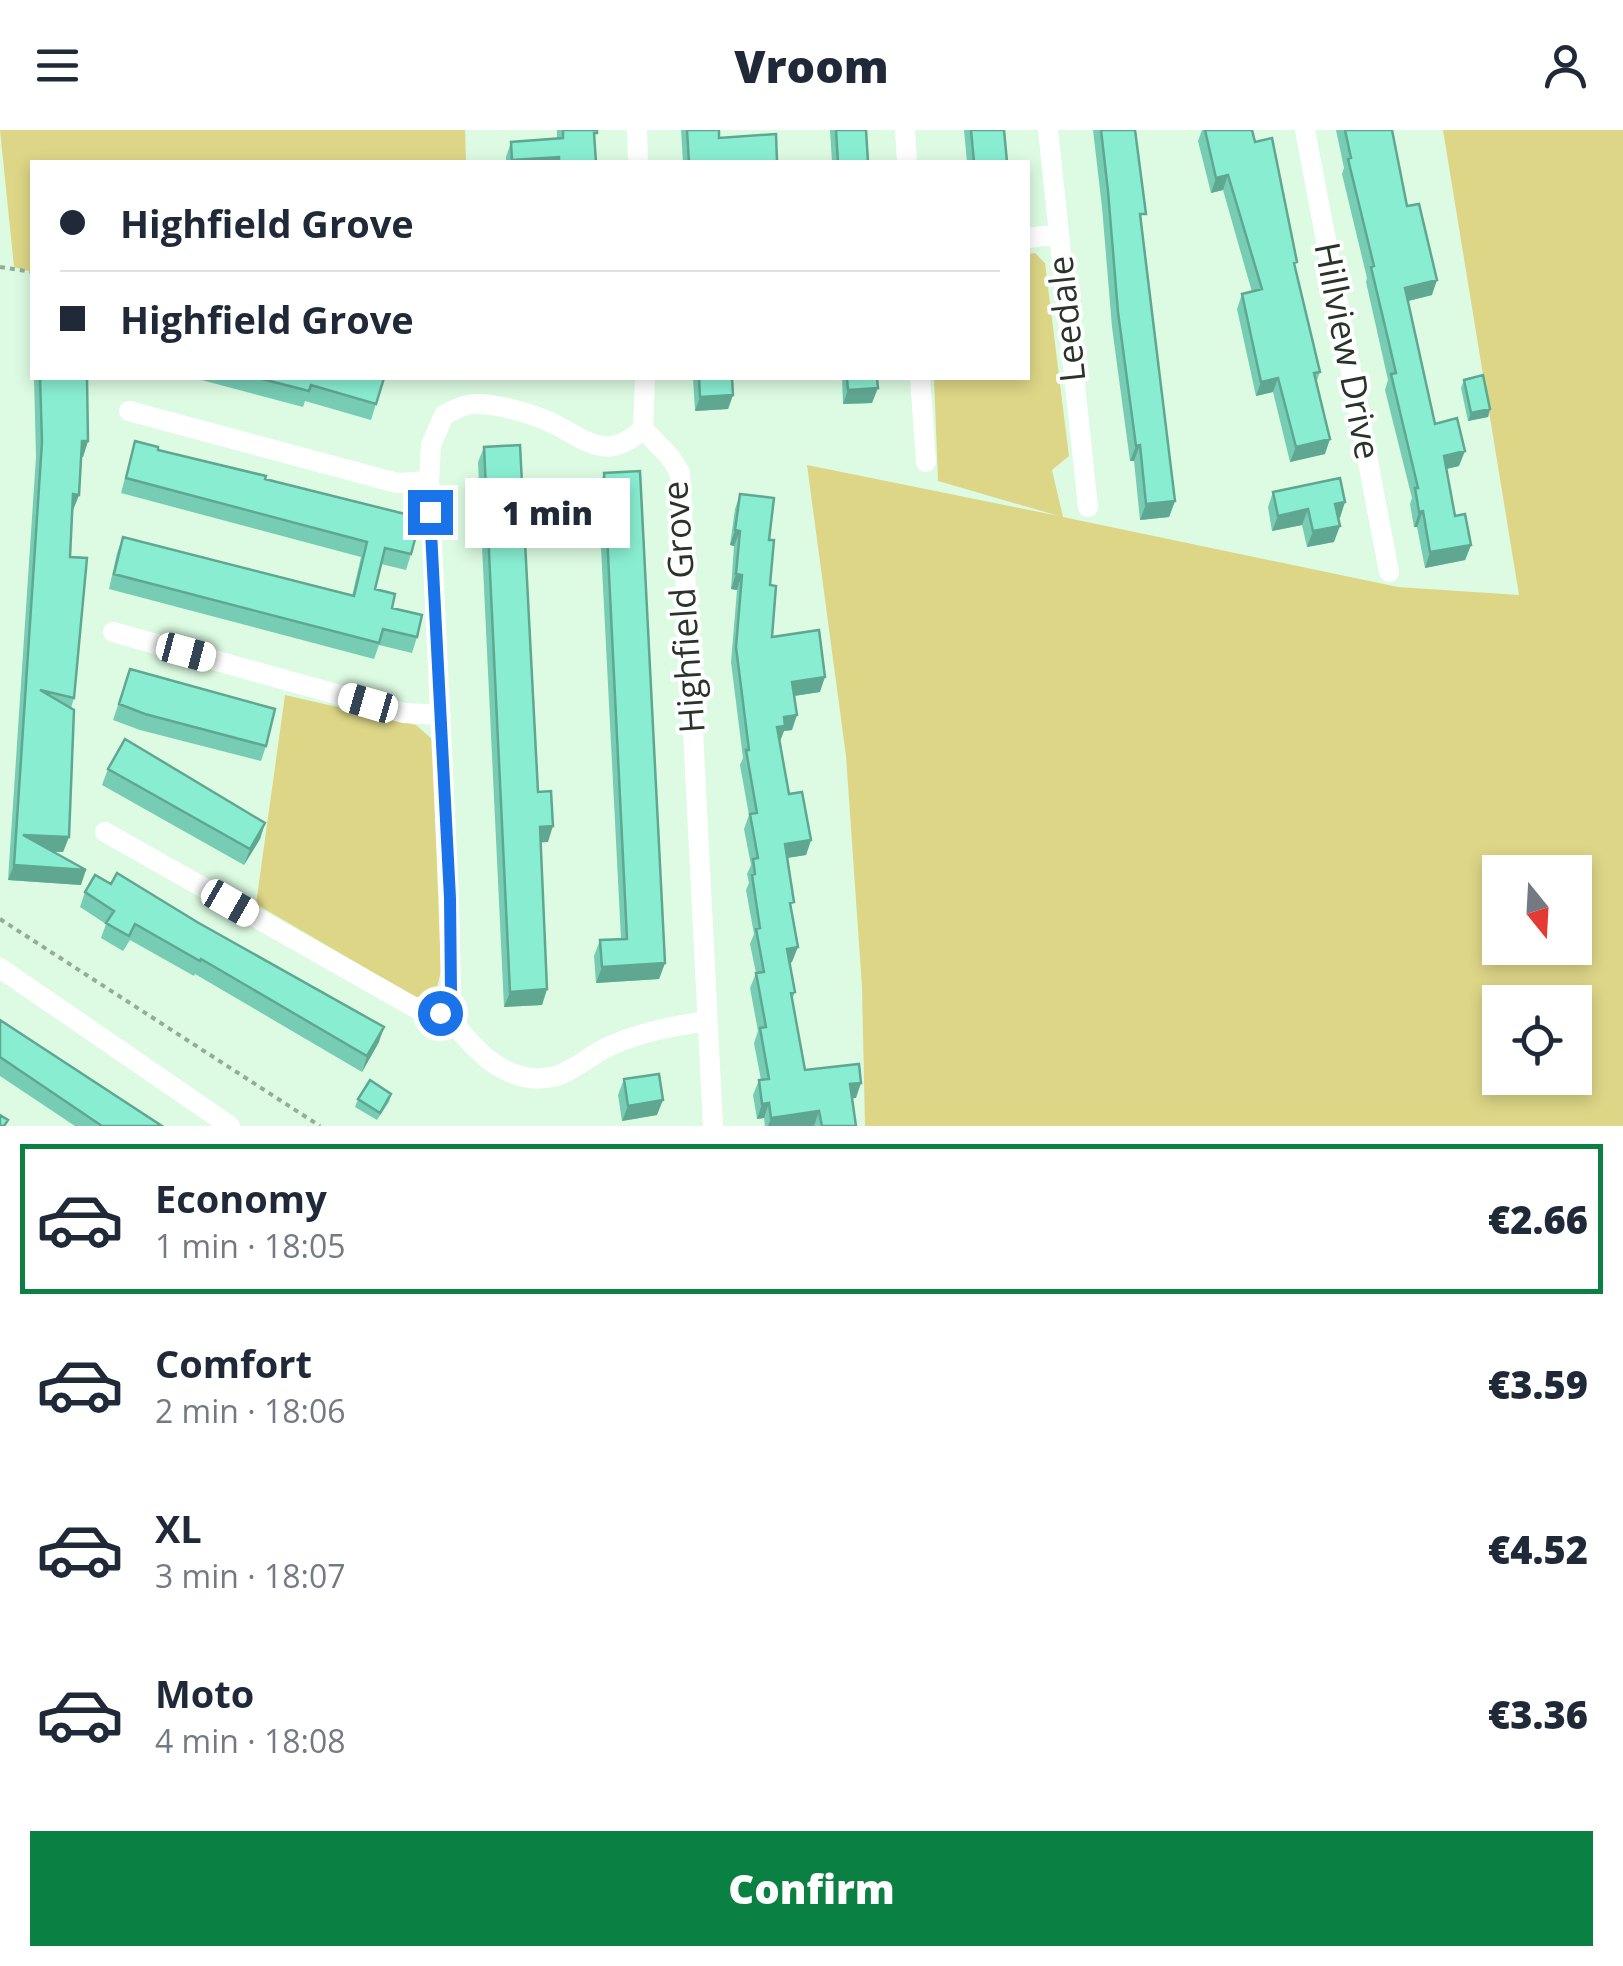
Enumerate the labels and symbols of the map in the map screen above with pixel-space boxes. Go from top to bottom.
street label: Hillview Drive [1304,238,1393,463]
street label: Leedale [1036,254,1096,385]
callout: 1 min [465,477,630,547]
street label: Highfield Grove [650,479,715,735]
route end [408,490,453,535]
car [153,630,219,674]
car [335,680,401,726]
north arrow [1482,855,1592,965]
car [197,875,263,931]
route start [418,991,463,1036]

